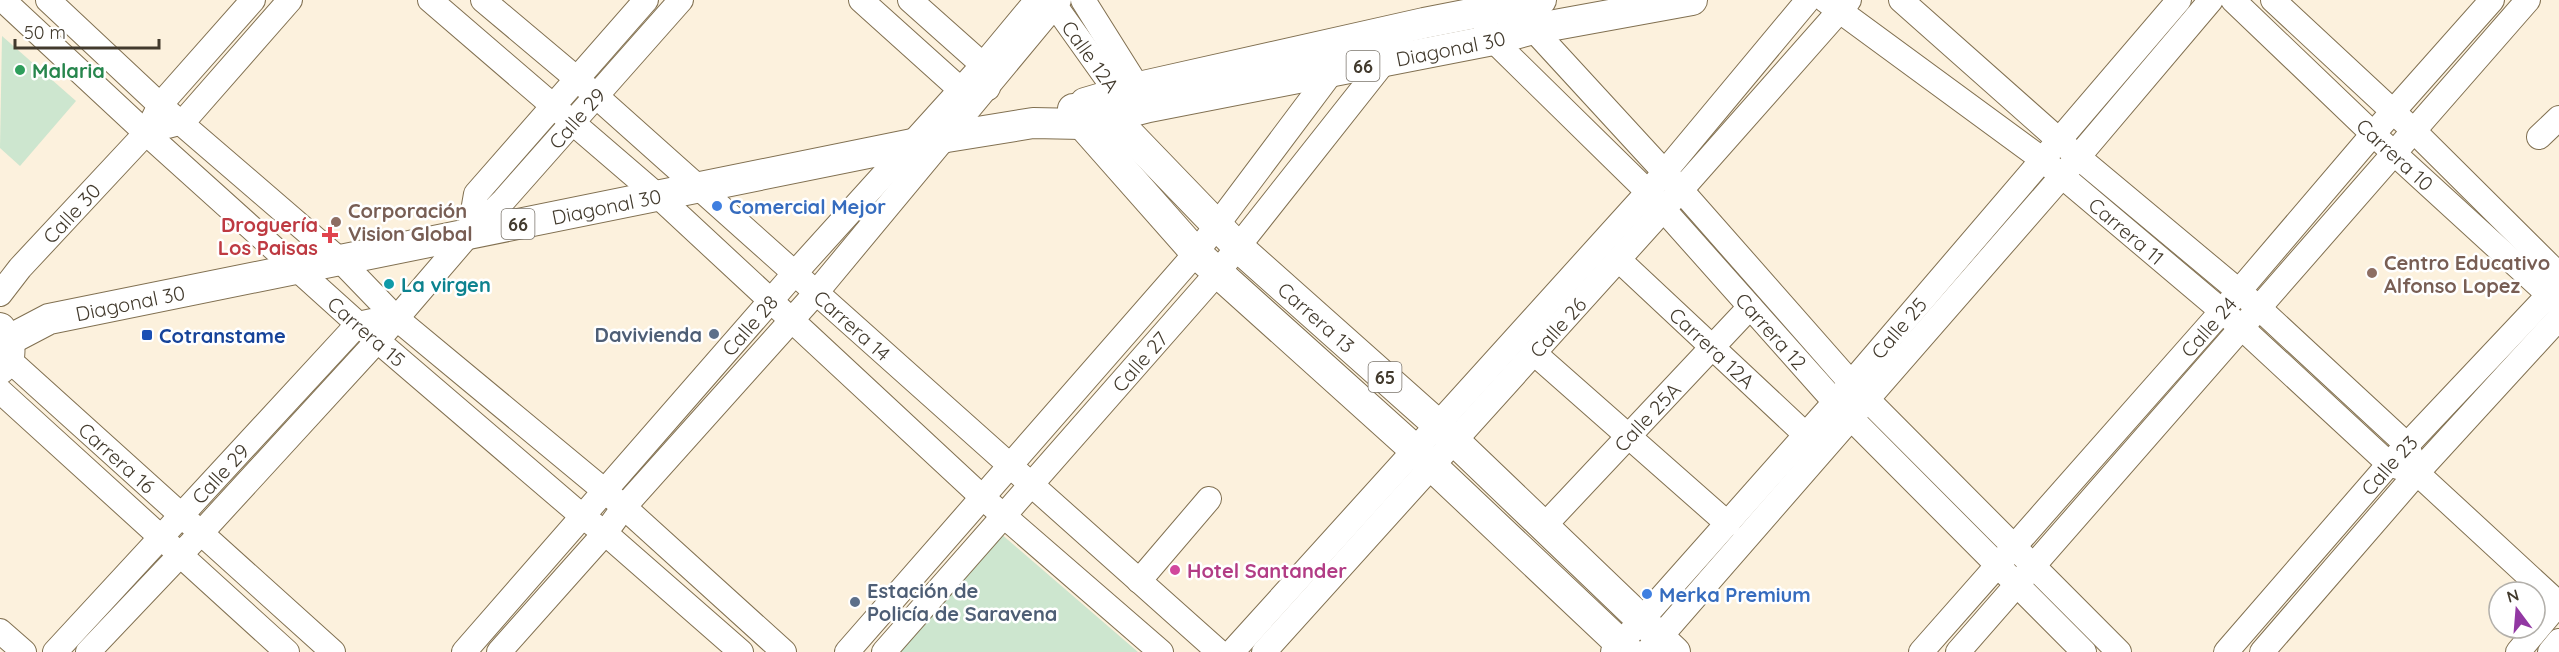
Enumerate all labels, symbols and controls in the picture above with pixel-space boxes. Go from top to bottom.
scale bar [15,12,159,50]
street label: Calle 12A [1057,15,1125,97]
text: 50 m [24,21,66,44]
street label: Diagonal 30 [1394,25,1508,71]
road number: 66 [1346,51,1380,81]
place label: Malaria [32,58,105,83]
marker: Malaria [13,63,27,77]
street label: Calle 29 [543,82,610,154]
street label: Carrera 10 [2352,113,2439,196]
street label: Calle 30 [37,178,105,248]
street label: Diagonal 30 [550,183,663,229]
street label: Carrera 11 [2084,192,2170,270]
place label: Comercial Mejor [729,194,886,219]
place label: Corporación Vision Global [348,198,473,246]
marker: Comercial Mejor [710,199,724,213]
road number: 66 [502,209,534,239]
place label: Droguería Los Paisas [218,212,318,260]
marker: Corporación Vision Global [329,215,343,229]
marker: Droguería Los Paisas [323,228,337,242]
place label: Centro Educativo Alfonso Lopez [2384,250,2550,298]
marker: Centro Educativo Alfonso Lopez [2365,266,2379,280]
place label: La virgen [401,272,491,297]
street label: Carrera 13 [1273,276,1360,358]
marker: La virgen [382,277,396,291]
street label: Diagonal 30 [73,279,187,326]
street label: Carrera 14 [809,284,896,366]
street label: Carrera 12 [1731,287,1813,375]
street label: Calle 28 [716,289,783,361]
street label: Carrera 15 [323,291,411,372]
street label: Calle 26 [1524,291,1591,362]
street label: Calle 24 [2175,291,2241,362]
street label: Calle 25 [1865,292,1932,364]
street label: Carrera 12A [1664,301,1760,394]
place label: Davivienda [595,322,702,347]
place label: Cotranstame [159,323,286,348]
street label: Calle 27 [1106,326,1173,397]
marker: Davivienda [707,327,721,341]
marker: Cotranstame [140,328,154,342]
road number: 65 [1368,362,1402,392]
street label: Calle 25A [1608,377,1685,457]
street label: Carrera 16 [74,416,161,499]
street label: Calle 23 [2355,430,2422,500]
street label: Calle 29 [186,438,254,509]
place label: Hotel Santander [1187,558,1347,583]
marker: Hotel Santander [1168,563,1182,577]
place label: Estación de Policía de Saravena [867,578,1057,626]
north arrow [2487,580,2547,640]
place label: Merka Premium [1659,582,1811,607]
text: N [2504,584,2521,607]
marker: Merka Premium [1640,587,1654,601]
marker: Estación de Policía de Saravena [848,595,862,609]

